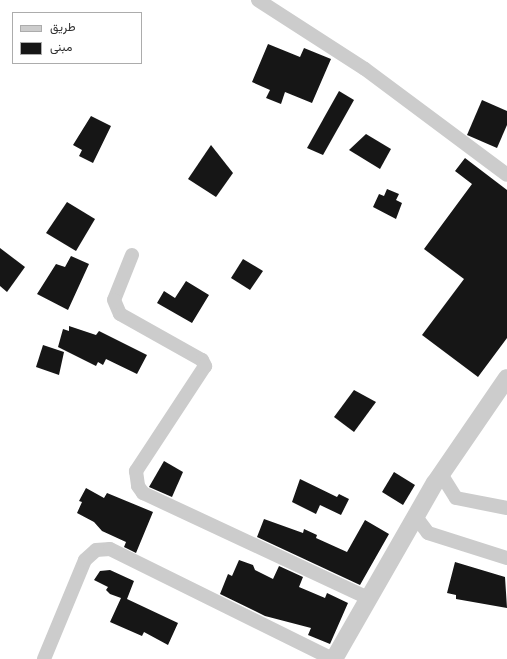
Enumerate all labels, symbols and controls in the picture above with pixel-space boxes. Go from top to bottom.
legend [12,12,142,64]
text: طريق [50,19,75,34]
text: مبنى [50,39,72,54]

